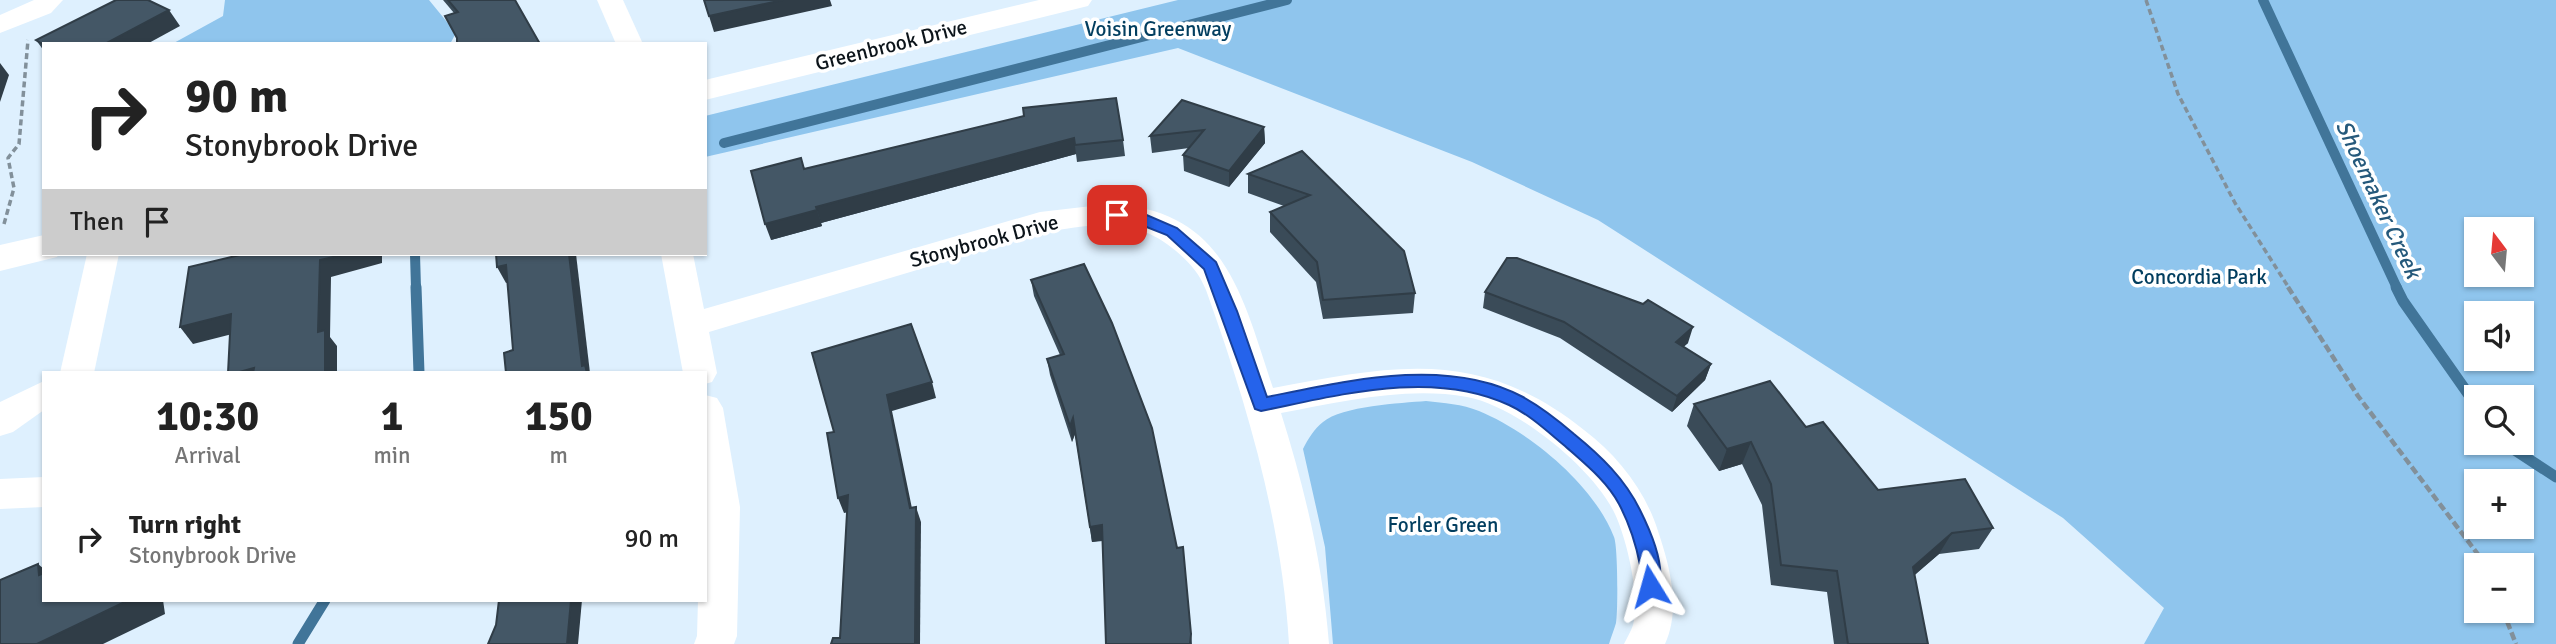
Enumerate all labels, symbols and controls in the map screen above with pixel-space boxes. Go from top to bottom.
street label: Greenbrook Drive [812,14,970,76]
park label: Voisin Greenway [1085,16,1232,42]
text: 90 m [185,66,288,126]
icon: right [70,70,161,161]
water label: Shoemaker Creek [2329,115,2429,285]
text: Stonybrook Drive [185,126,418,165]
pin [1087,185,1147,245]
icon: arrive [1098,196,1136,234]
icon: arrive [138,203,176,241]
text: Then [70,206,124,238]
street label: Stonybrook Drive [907,209,1061,273]
north arrow [2464,217,2534,287]
map controls [2464,217,2534,623]
park label: Concordia Park [2131,264,2267,290]
button: sound [2464,301,2534,371]
button: search [2464,385,2534,455]
text: 10:30 [156,391,259,442]
text: 1 [381,391,403,442]
text: 150 [525,391,593,442]
text: Arrival [175,441,241,470]
text: min [373,441,411,470]
text: m [550,441,568,470]
button: + [2464,469,2534,539]
text: Turn right [129,509,241,541]
park label: Forler Green [1387,512,1499,538]
icon: right [70,520,108,558]
text: 90 m [624,523,679,555]
text: Stonybrook Drive [129,541,297,570]
position arrow [1613,549,1687,623]
button: − [2464,553,2534,623]

